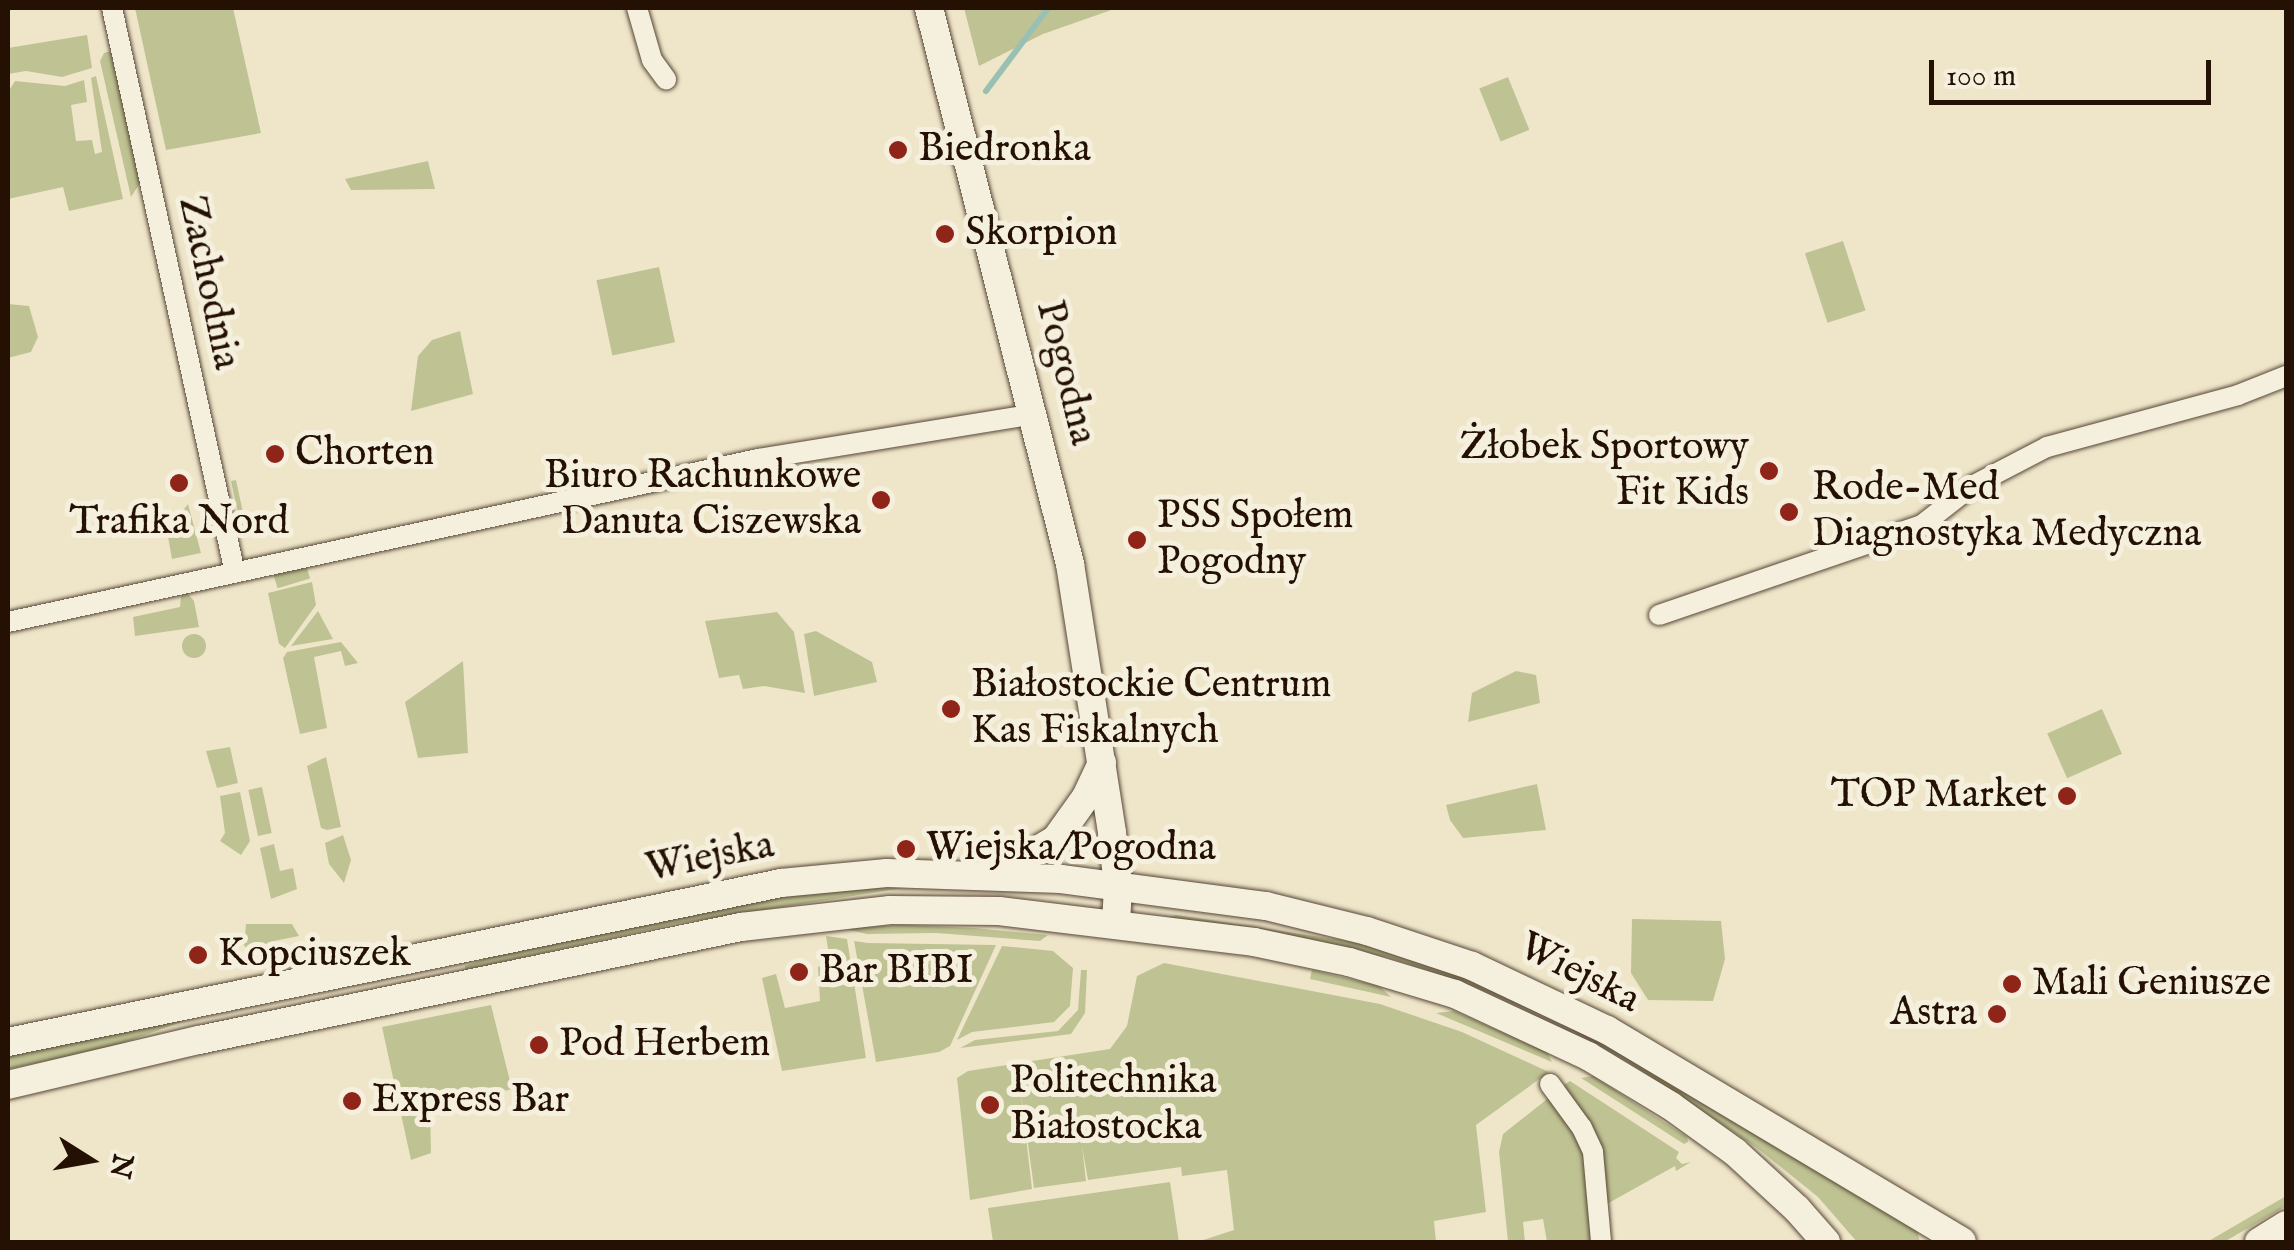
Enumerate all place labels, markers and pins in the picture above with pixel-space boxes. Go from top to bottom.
place label: Biedronka [918,126,1091,174]
marker: Biedronka [887,139,909,161]
place label: Skorpion [965,210,1117,258]
marker: Skorpion [934,223,956,245]
place label: Żłobek Sportowy Fit Kids [1460,424,1749,518]
place label: Chorten [295,430,434,478]
marker: Chorten [264,443,286,465]
place label: Biuro Rachunkowe Danuta Ciszewska [544,453,861,547]
marker: Żłobek Sportowy Fit Kids [1758,460,1780,482]
place label: Rode-Med Diagnostyka Medyczna [1812,465,2201,559]
marker: Trafika Nord [168,472,190,494]
marker: Biuro Rachunkowe Danuta Ciszewska [870,489,892,511]
place label: PSS Społem Pogodny [1157,493,1353,587]
place label: Trafika Nord [69,499,289,547]
marker: Rode-Med Diagnostyka Medyczna [1776,499,1802,525]
marker: PSS Społem Pogodny [1126,529,1148,551]
place label: Białostockie Centrum Kas Fiskalnych [971,662,1331,756]
marker: Białostockie Centrum Kas Fiskalnych [940,698,962,720]
place label: TOP Market [1831,772,2047,820]
marker: TOP Market [2056,785,2078,807]
place label: Wiejska/Pogodna [926,825,1216,873]
marker: Wiejska/Pogodna [895,838,917,860]
place label: Kopciuszek [218,931,411,979]
marker: Kopciuszek [187,944,209,966]
place label: Bar BIBI [819,948,973,996]
place label: Mali Geniusze [2032,960,2271,1008]
marker: Bar BIBI [788,961,810,983]
marker: Mali Geniusze [2001,973,2023,995]
place label: Astra [1890,990,1977,1038]
marker: Astra [1986,1003,2008,1025]
place label: Pod Herbem [559,1021,770,1069]
marker: Pod Herbem [528,1034,550,1056]
place label: Politechnika Białostocka [1010,1058,1217,1152]
place label: Express Bar [372,1077,569,1125]
marker: Express Bar [341,1090,363,1112]
marker: Politechnika Białostocka [979,1094,1001,1116]

